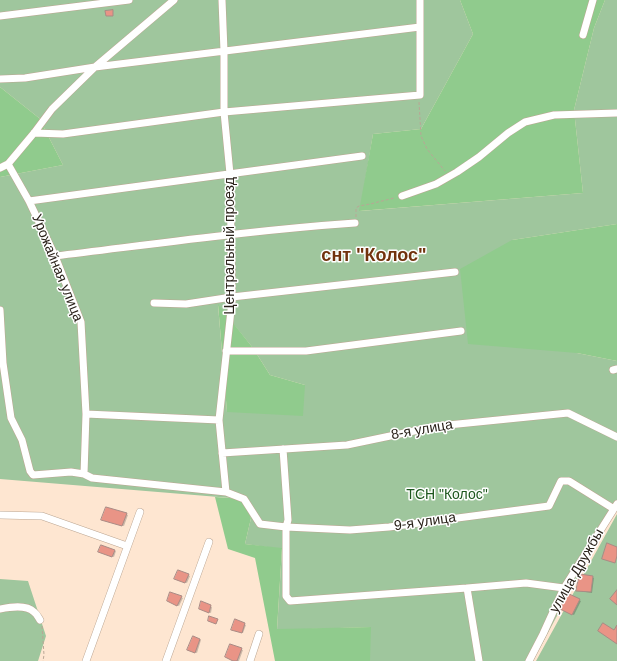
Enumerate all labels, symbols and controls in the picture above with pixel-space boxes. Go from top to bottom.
street label: Центральный проезд [222,177,238,315]
street label: Урожайная улица [28,212,86,324]
district label: снт "Колос" [321,245,427,267]
street label: 8-я улица [390,416,454,444]
park label: ТСН "Колос" [406,487,488,503]
street label: 9-я улица [393,509,457,535]
street label: улица Дружбы [546,526,608,616]

